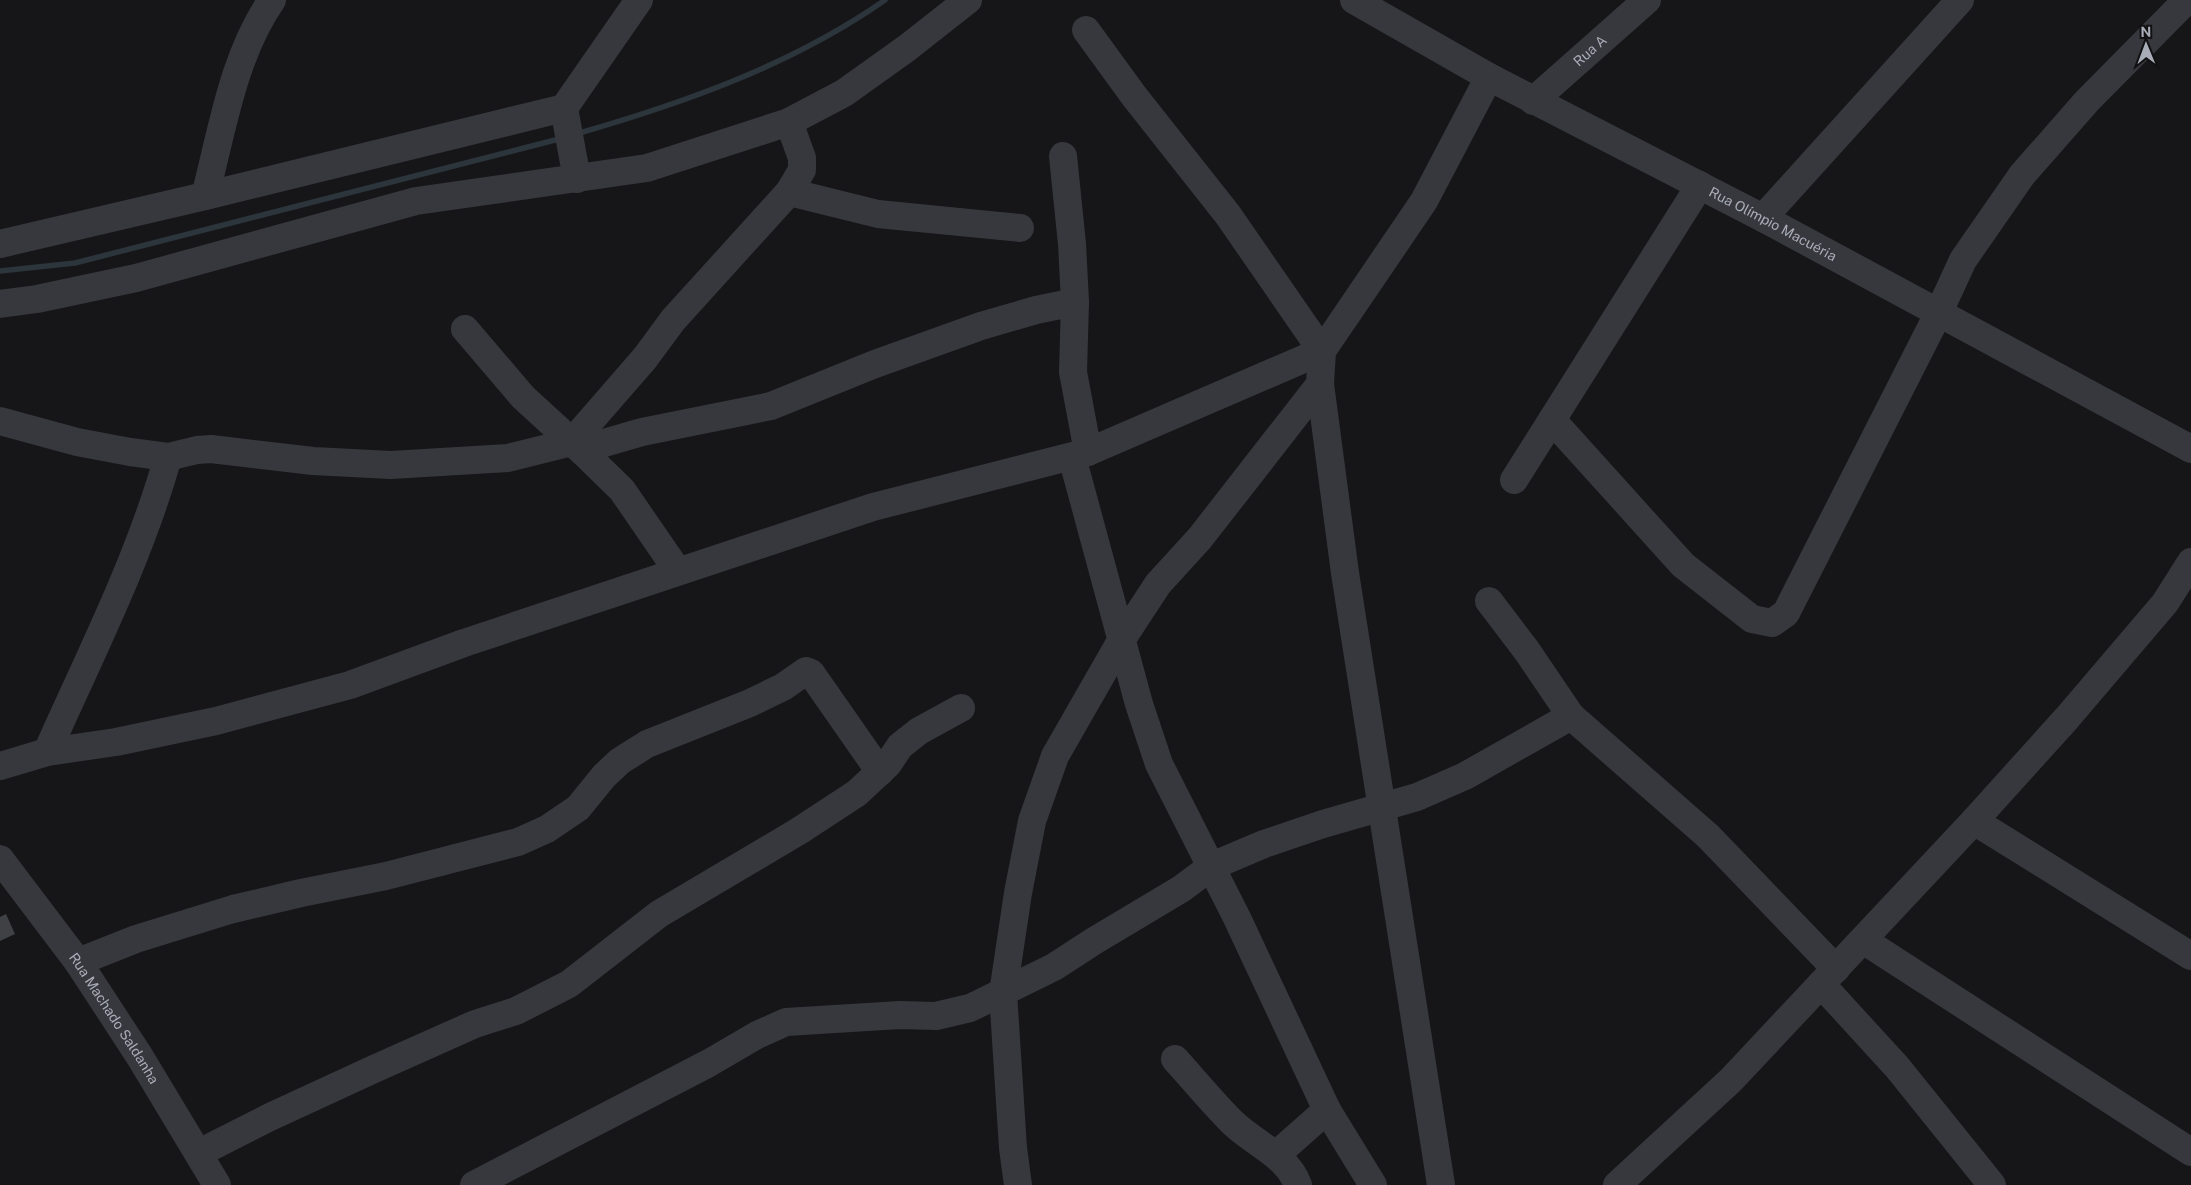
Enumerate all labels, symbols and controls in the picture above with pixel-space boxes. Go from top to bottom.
north arrow [2121,20,2171,70]
text: N [2140,24,2151,40]
street label: Rua A [1570,32,1610,69]
street label: Rua Olímpio Macuéria [1706,184,1839,264]
street label: Rua Machado Saldanha [66,950,162,1087]

